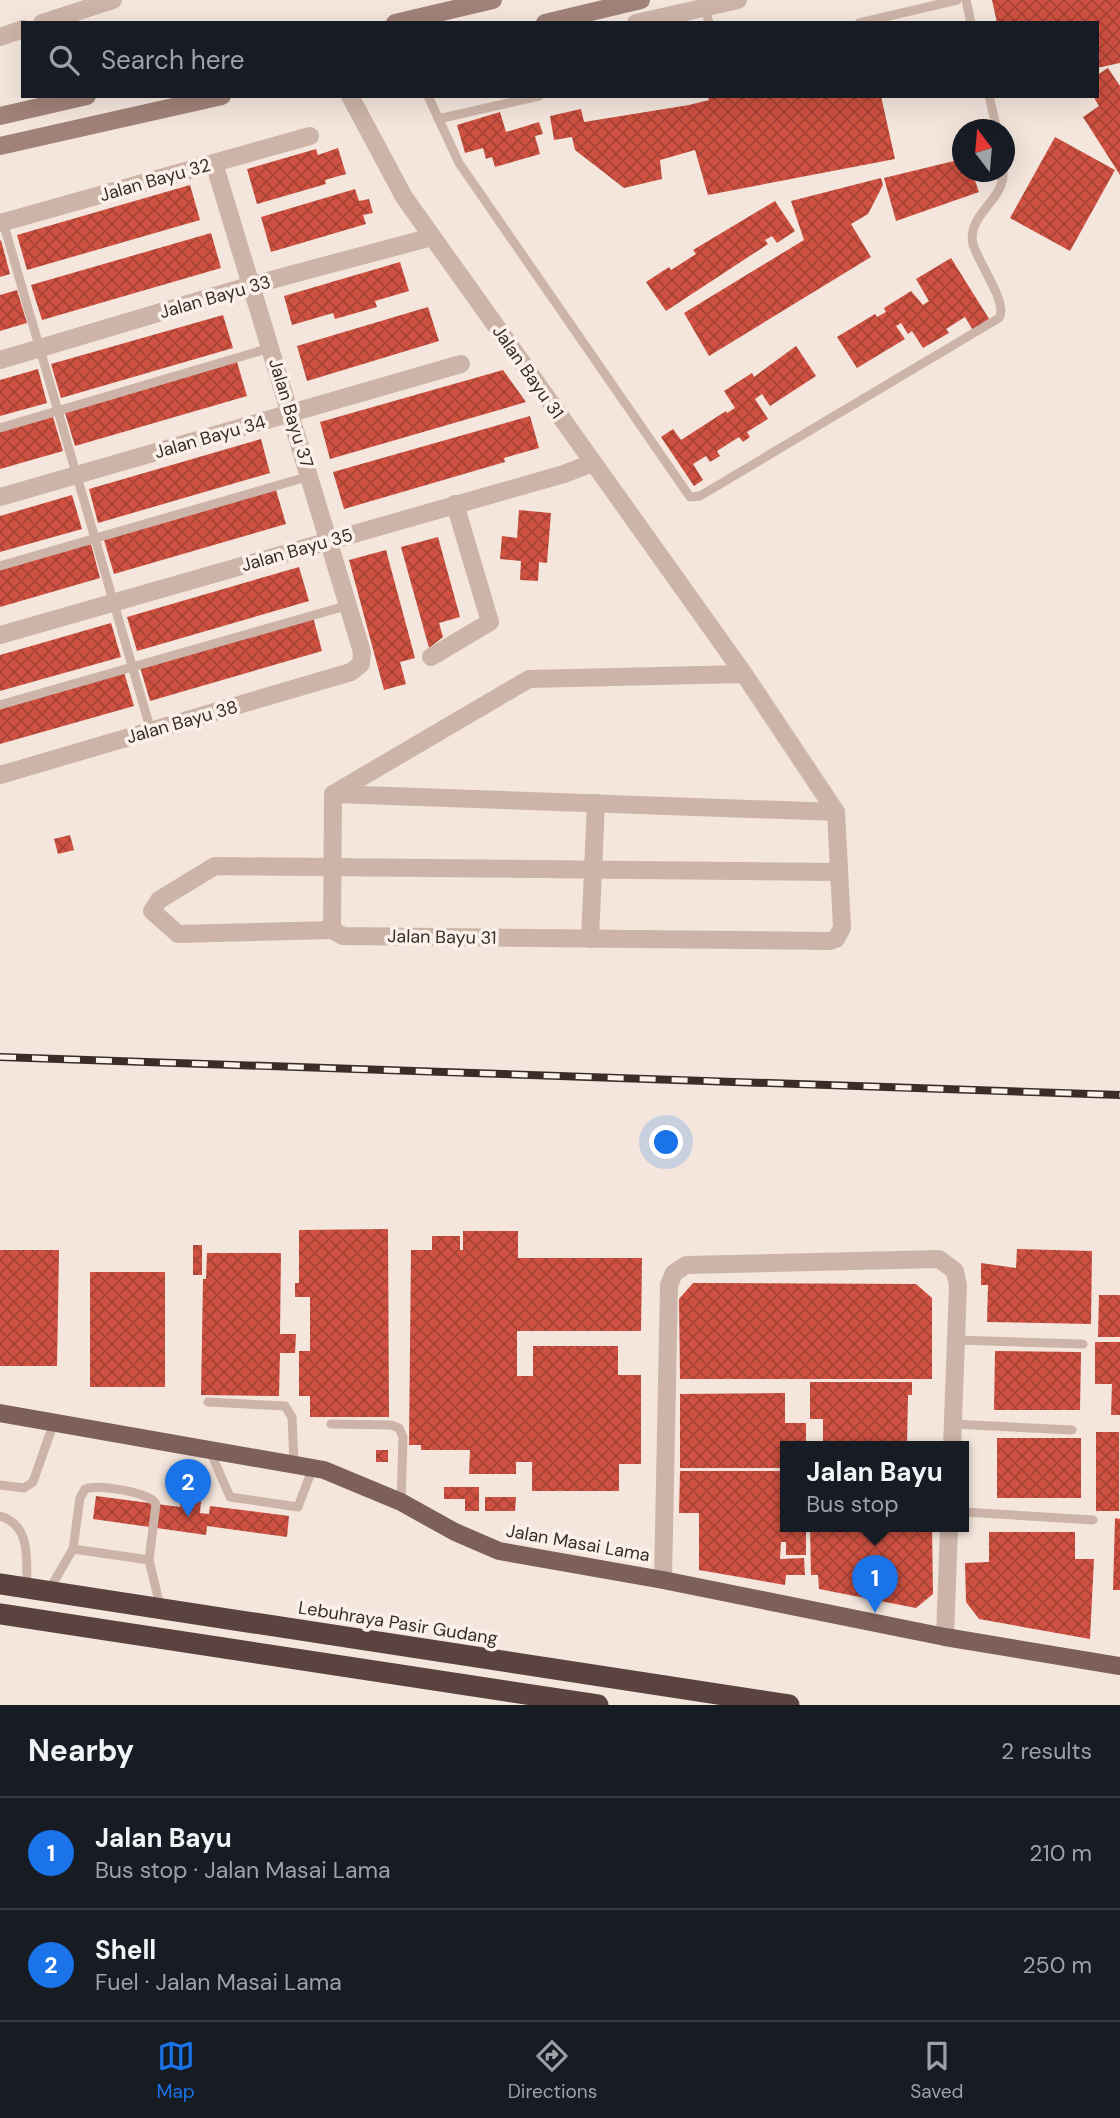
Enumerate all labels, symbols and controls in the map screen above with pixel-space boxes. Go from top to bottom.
search box [21,21,1099,98]
icon: search [45,41,83,79]
text: Search here [101,43,244,77]
north arrow [952,119,1015,182]
street label: Jalan Bayu 32 [97,153,213,207]
street label: Jalan Bayu 33 [157,270,273,324]
street label: Jalan Bayu 31 [487,320,569,424]
street label: Jalan Bayu 37 [263,355,319,471]
street label: Jalan Bayu 34 [152,410,269,464]
street label: Jalan Bayu 35 [238,523,356,577]
street label: Jalan Bayu 38 [124,695,240,749]
street label: Jalan Bayu 31 [387,924,497,950]
your location [649,1125,683,1159]
popup [780,1441,969,1532]
text: Jalan Bayu [806,1455,943,1489]
pin: 2 [165,1459,211,1517]
text: Bus stop [806,1489,899,1519]
street label: Jalan Masai Lama [504,1519,652,1567]
pin: 1 [852,1555,898,1613]
street label: Lebuhraya Pasir Gudang [297,1595,499,1651]
text: Nearby [28,1731,134,1770]
text: 2 results [1001,1736,1092,1766]
text: Jalan Bayu [95,1821,232,1855]
text: 1 [47,1838,55,1868]
text: 210 m [1029,1838,1092,1868]
text: Bus stop · Jalan Masai Lama [95,1855,390,1885]
text: Shell [95,1933,156,1967]
text: 2 [44,1950,58,1980]
text: 250 m [1022,1950,1092,1980]
text: Fuel · Jalan Masai Lama [95,1967,342,1997]
tab: Map [157,2037,195,2104]
tab: Directions [508,2037,597,2104]
tab: Saved [910,2037,963,2104]

